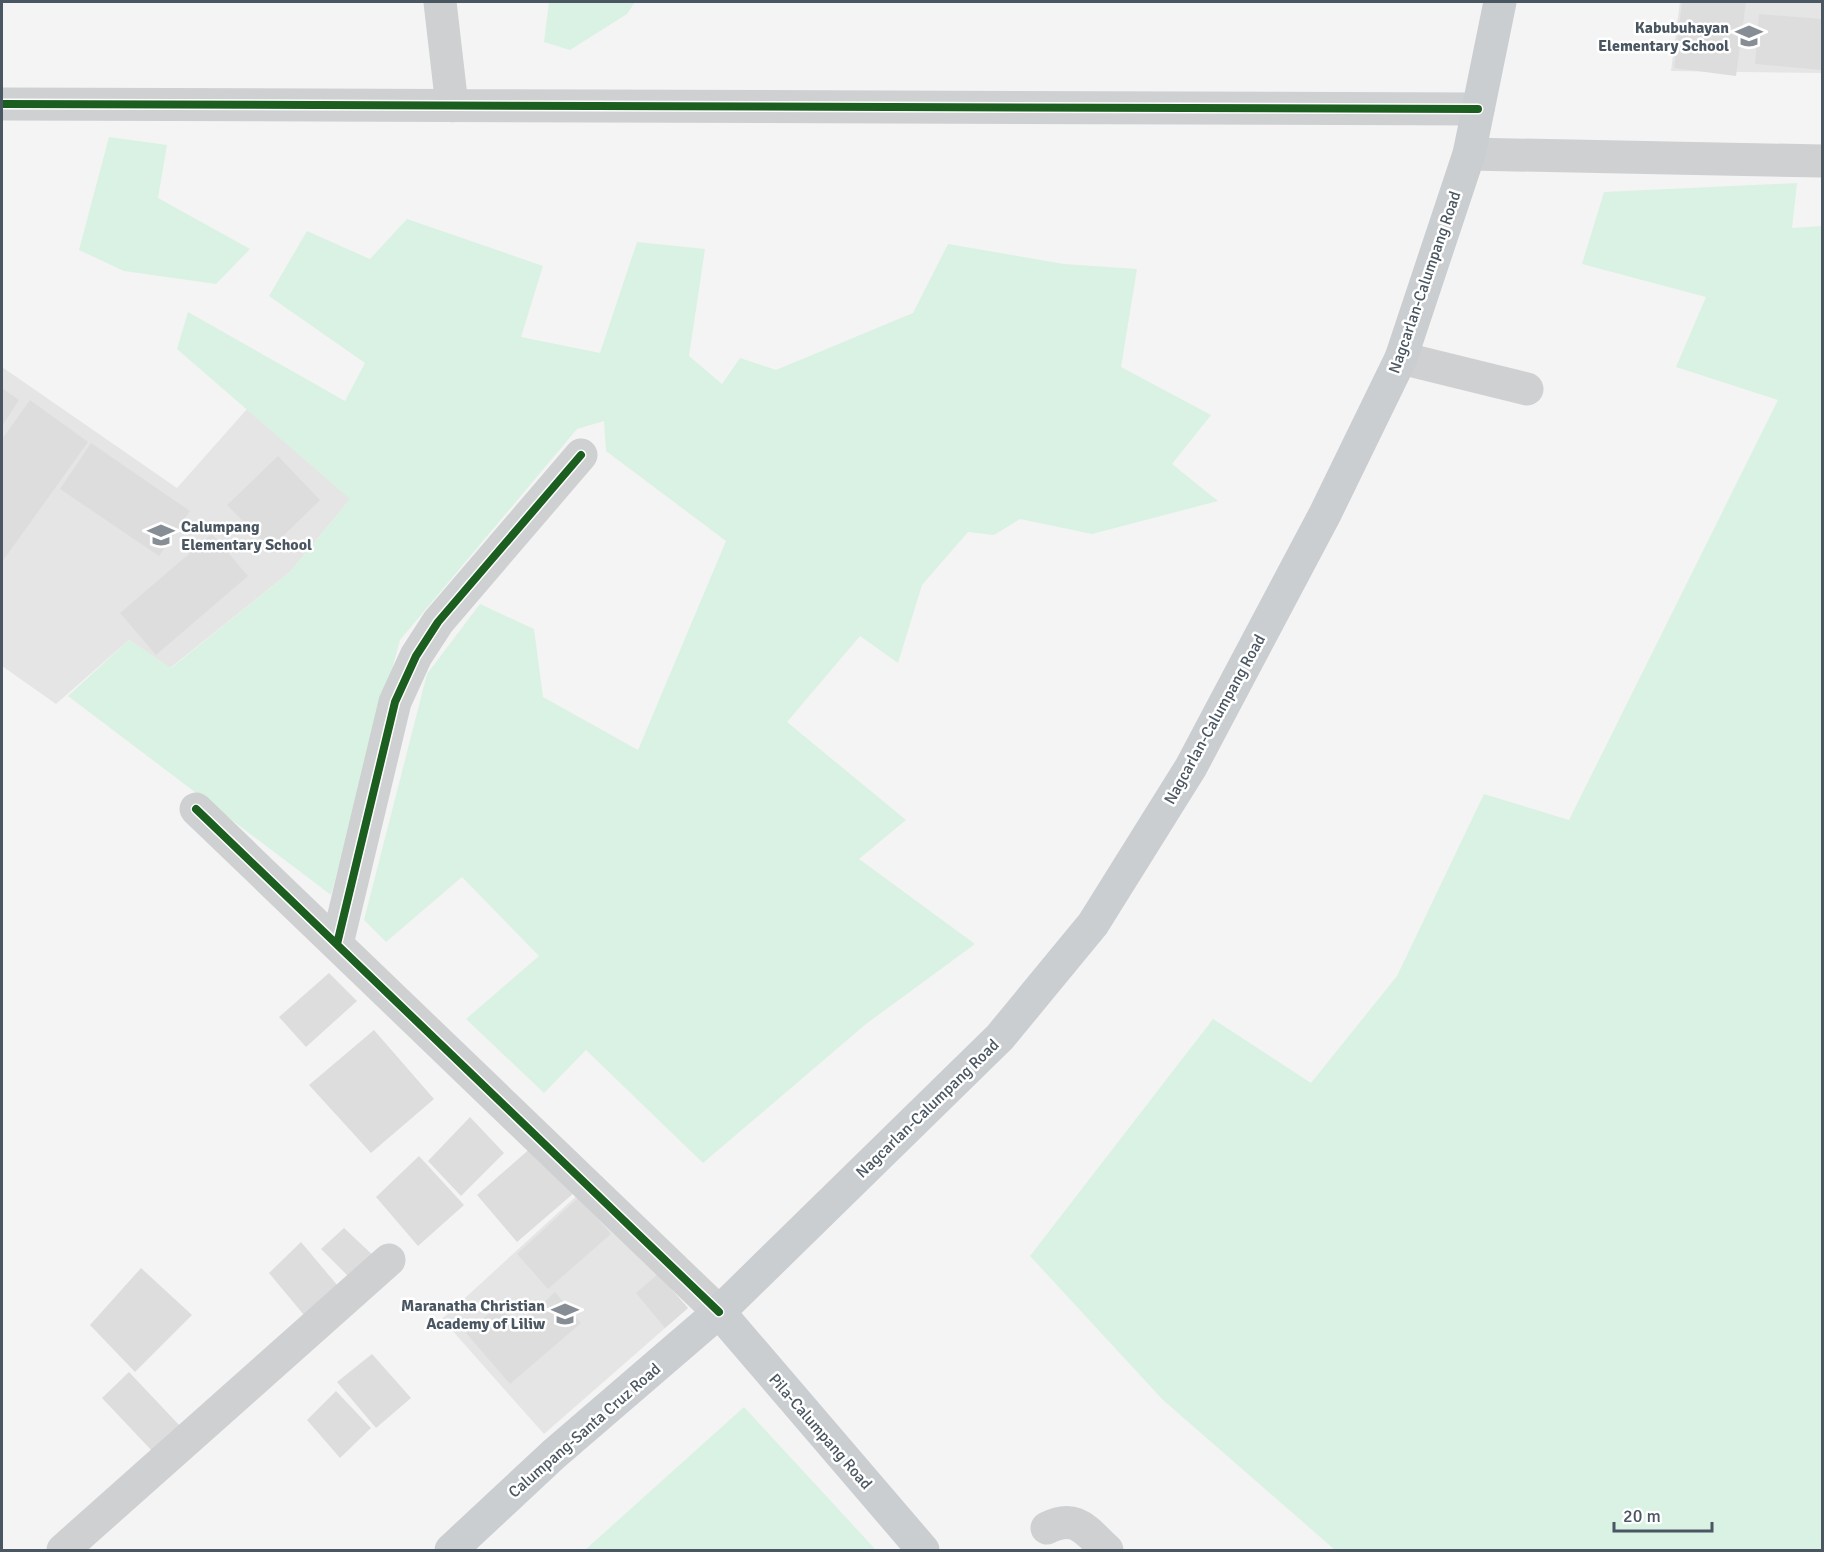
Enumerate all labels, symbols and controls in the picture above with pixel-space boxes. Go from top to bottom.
place label: Kabubuhayan Elementary School [1598,18,1729,56]
school or university icon: Kabubuhayan Elementary School [1734,21,1764,51]
street label: Nagcarlan-Calumpang Road [1384,189,1466,376]
place label: Calumpang Elementary School [181,517,312,555]
school or university icon: Calumpang Elementary School [146,520,176,550]
street label: Nagcarlan-Calumpang Road [1160,631,1270,808]
street label: Nagcarlan-Calumpang Road [852,1035,1003,1182]
place label: Maranatha Christian Academy of Liliw [401,1296,546,1334]
school or university icon: Maranatha Christian Academy of Liliw [550,1299,580,1329]
street label: Calumpang-Santa Cruz Road [504,1359,665,1502]
street label: Pila-Calumpang Road [764,1370,876,1494]
scale bar [1614,1495,1712,1533]
text: 20 m [1623,1505,1661,1527]

